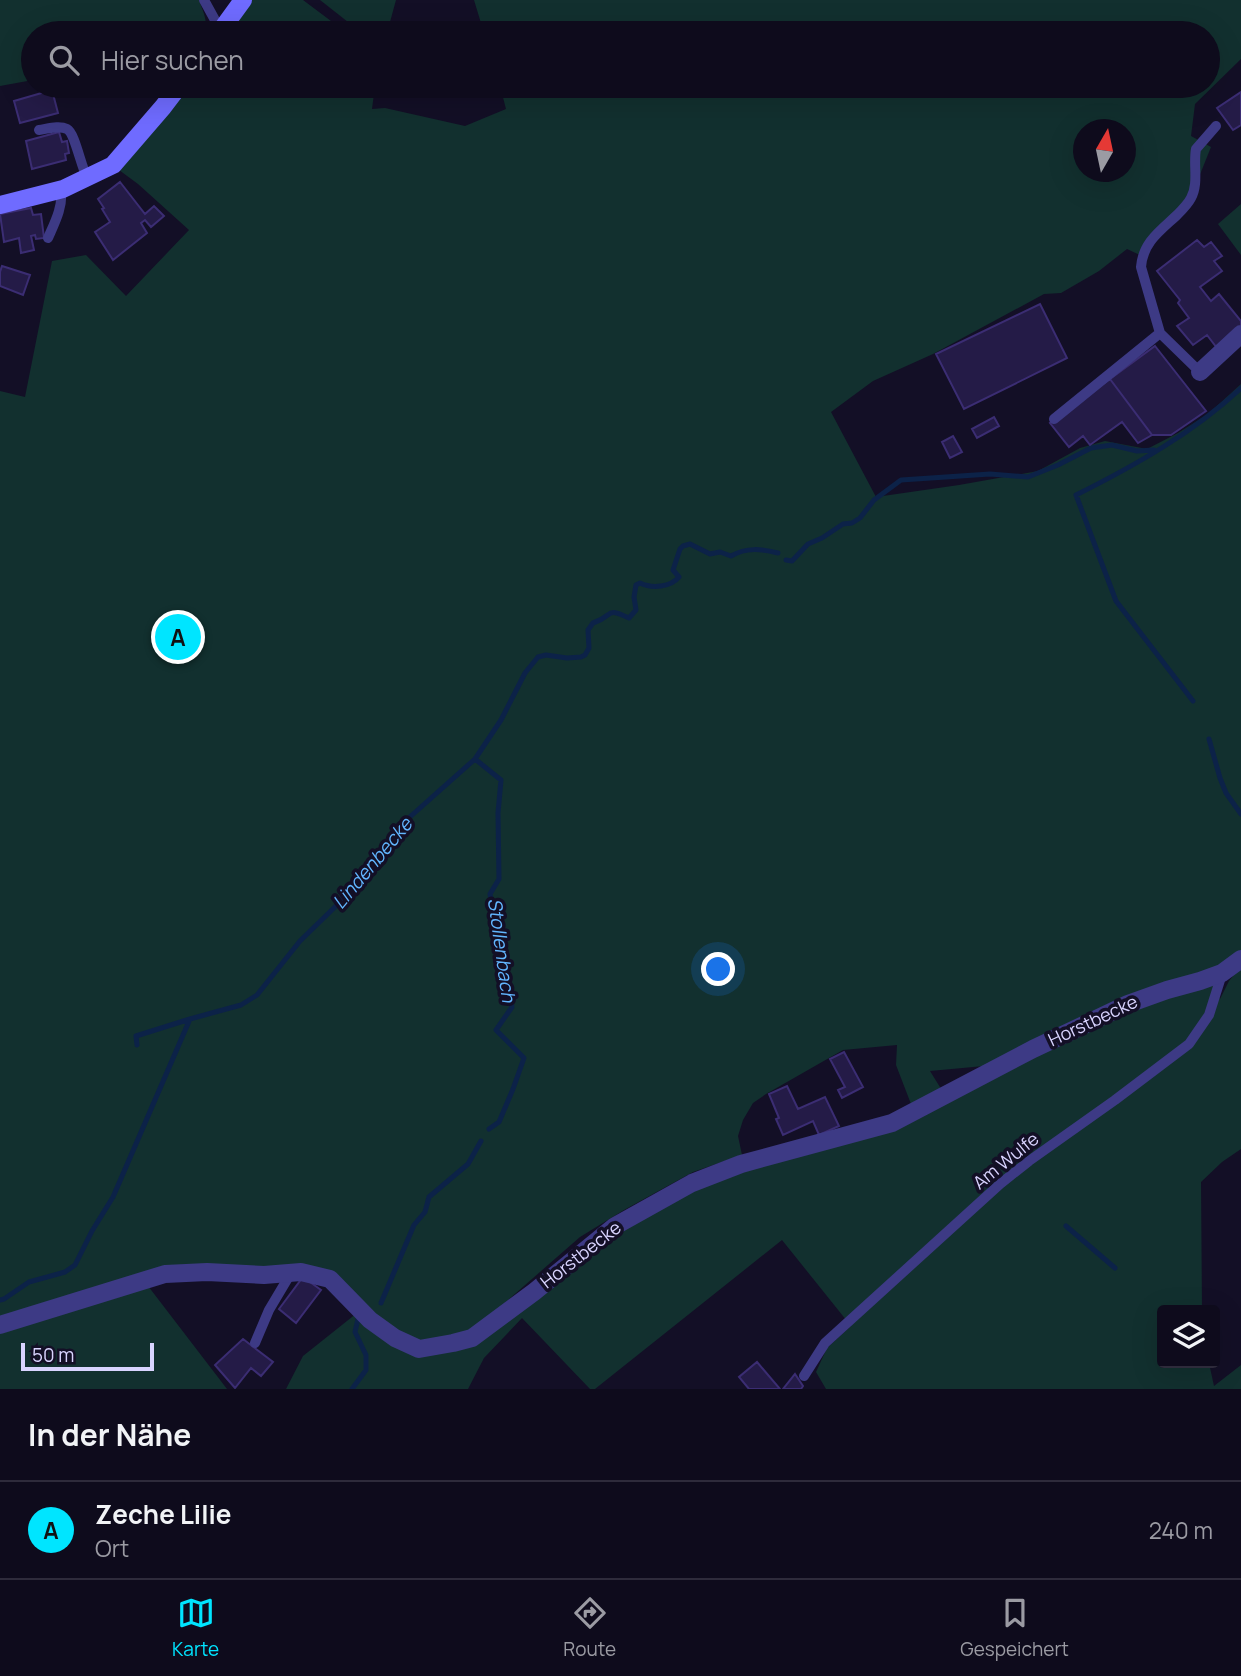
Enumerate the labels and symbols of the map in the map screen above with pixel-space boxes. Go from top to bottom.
north arrow [1073,119,1136,182]
pin: A [155,611,201,663]
water label: Lindenbecke [326,810,419,914]
water label: Stollenbach [482,896,522,1004]
your location [701,952,735,986]
street label: Horstbecke [1044,989,1141,1051]
street label: Am Wulfe [968,1126,1043,1194]
street label: Horstbecke [535,1215,626,1293]
scale bar [21,1340,154,1372]

